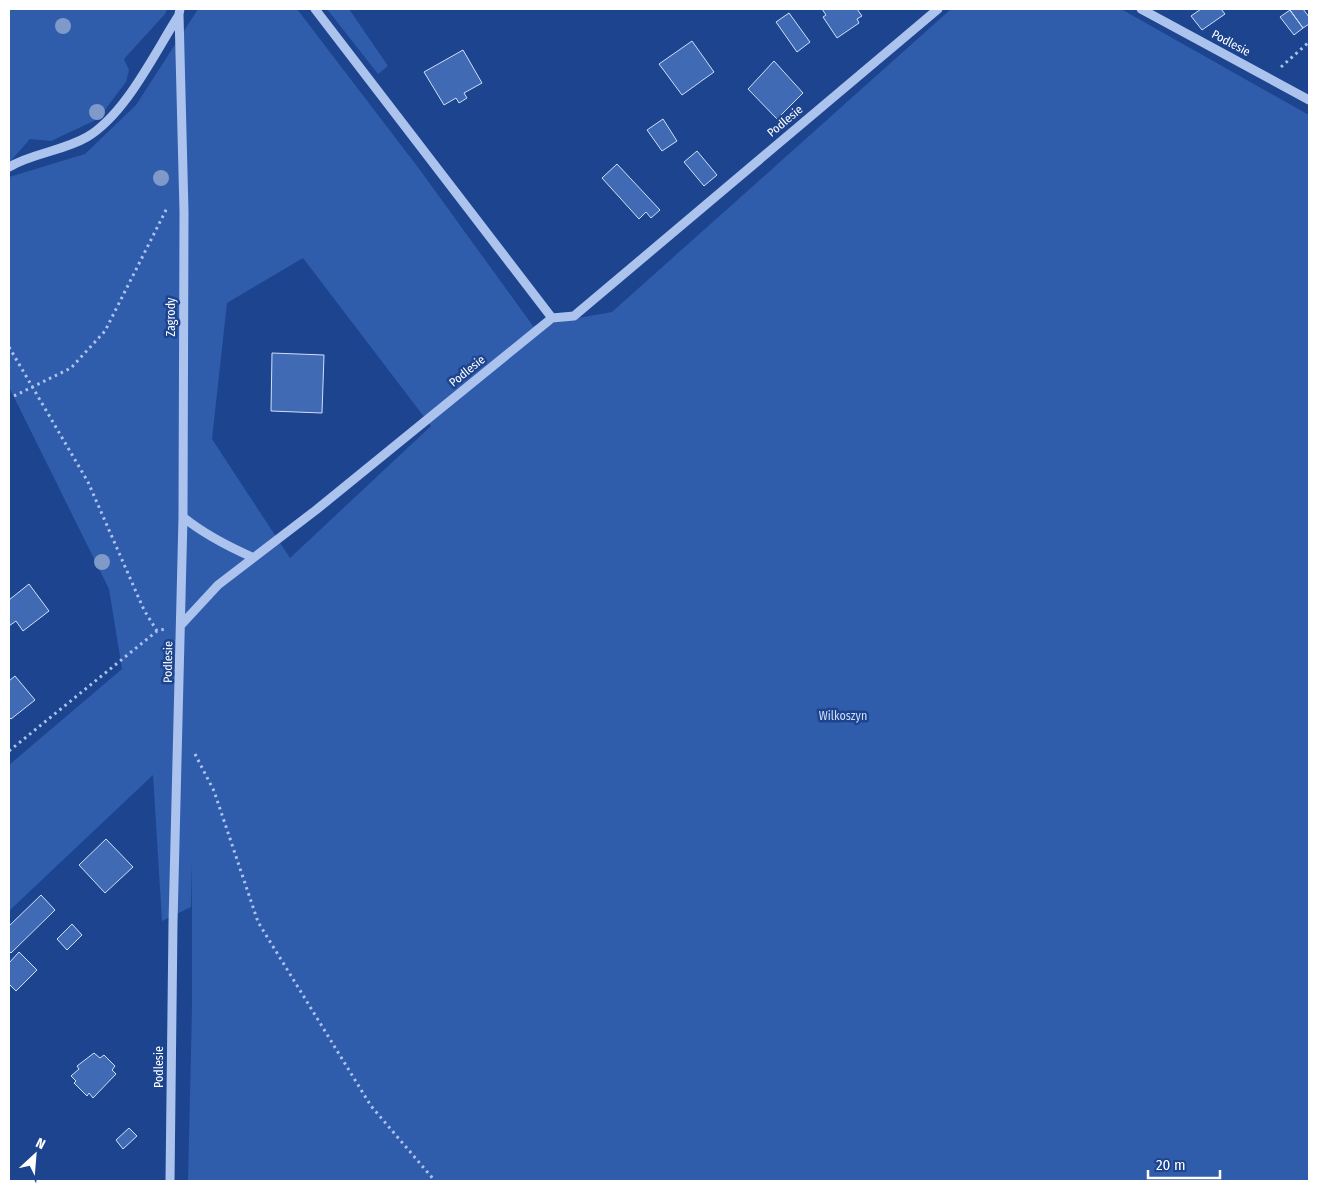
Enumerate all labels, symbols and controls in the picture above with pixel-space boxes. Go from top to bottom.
street label: Podlesie [1209,27,1253,59]
street label: Podlesie [764,102,806,140]
street label: Zagrody [164,297,178,336]
street label: Podlesie [446,352,488,390]
street label: Podlesie [161,641,175,683]
park label: Wilkoszyn [819,709,867,723]
street label: Podlesie [152,1046,166,1088]
north arrow [10,1130,60,1180]
text: N [33,1134,48,1153]
scale bar [1148,1148,1220,1180]
text: 20 m [1156,1156,1186,1174]

